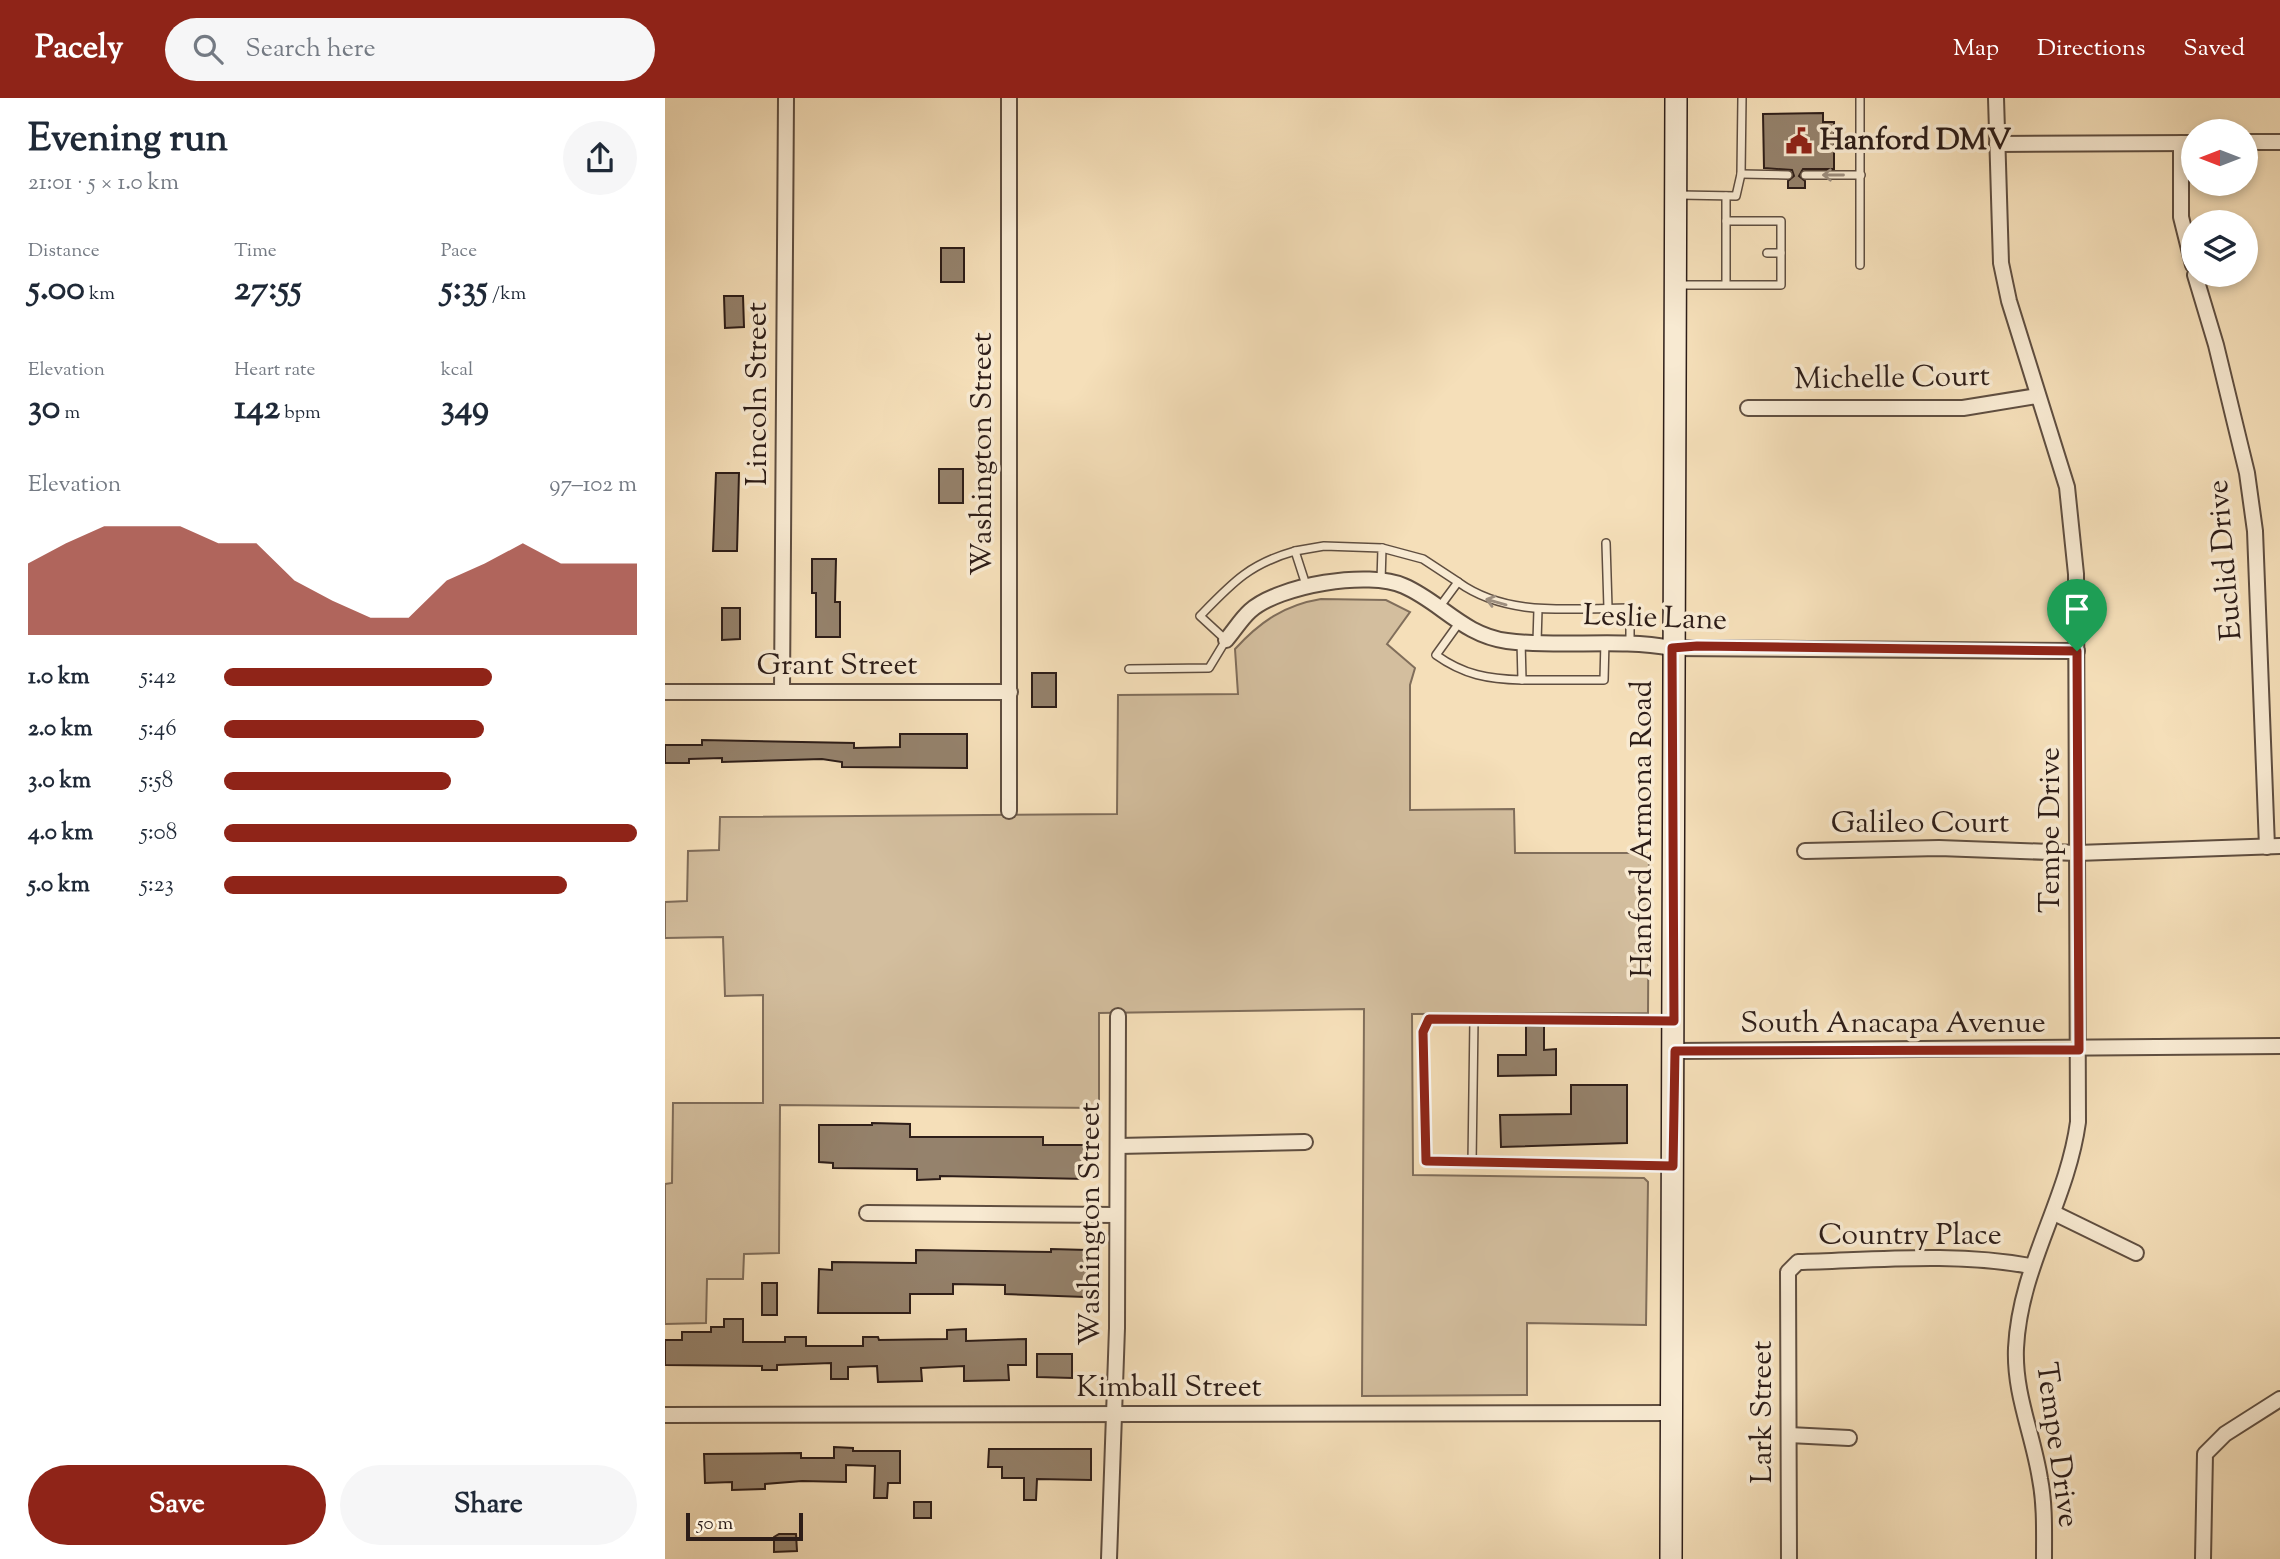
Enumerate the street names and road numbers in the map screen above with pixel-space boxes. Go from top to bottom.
street label: Lincoln Street [737,302,780,486]
street label: Washington Street [962,332,1005,576]
street label: Michelle Court [1794,356,1990,402]
street label: Euclid Drive [2198,478,2254,642]
street label: Leslie Lane [1582,595,1728,643]
street label: Grant Street [756,645,918,688]
street label: Hanford Armona Road [1622,680,1665,978]
street label: Tempe Drive [2030,747,2073,913]
street label: Galileo Court [1831,803,2009,846]
street label: South Anacapa Avenue [1740,1003,2046,1046]
street label: Washington Street [1070,1102,1113,1346]
street label: Country Place [1818,1215,2002,1258]
street label: Lark Street [1742,1341,1785,1483]
street label: Tempe Drive [2023,1360,2089,1530]
street label: Kimball Street [1076,1367,1262,1410]

